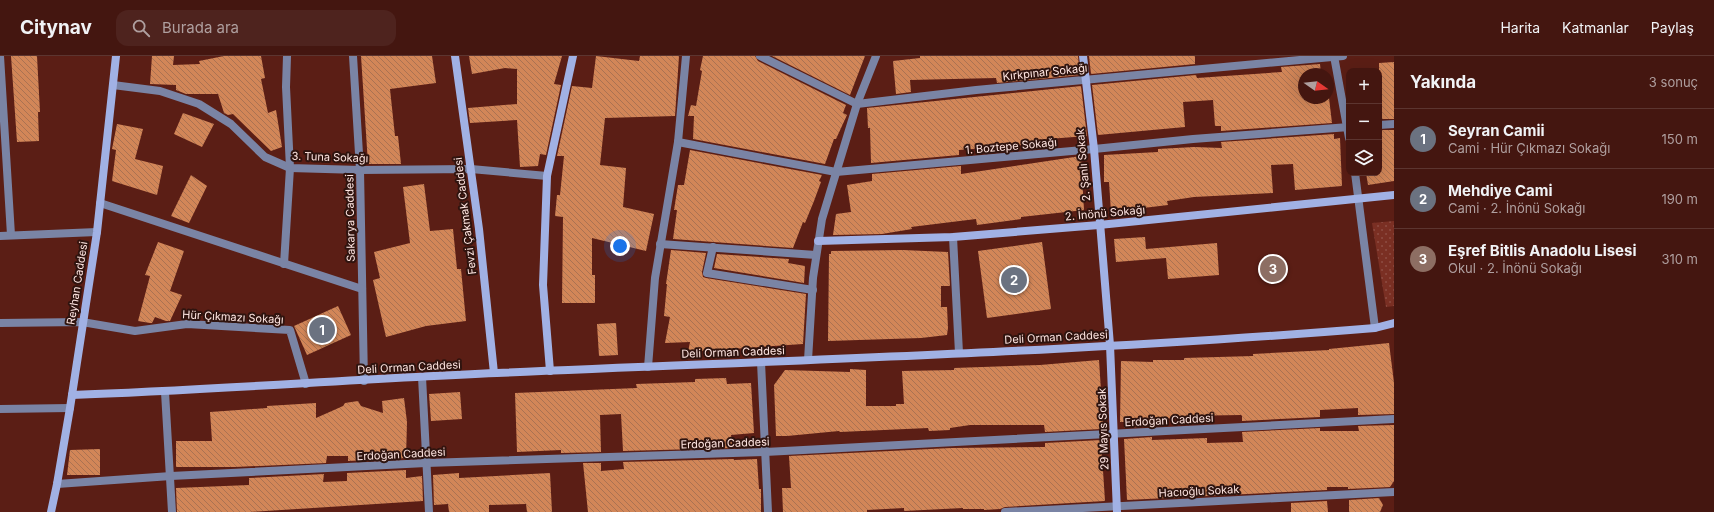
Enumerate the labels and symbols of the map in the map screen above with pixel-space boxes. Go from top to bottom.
street label: Kırkpınar Sokağı [1002,61,1088,83]
north arrow [1298,68,1334,104]
street label: 2. Şanlı Sokak [1073,128,1093,202]
street label: 1. Boztepe Sokağı [965,135,1057,157]
street label: 3. Tuna Sokağı [291,149,369,165]
street label: Fevzi Çakmak Caddesi [451,157,479,275]
street label: Sakarya Caddesi [342,174,358,262]
street label: 2. İnönü Sokağı [1064,203,1146,223]
your location [610,236,630,256]
street label: Reyhan Caddesi [64,240,90,326]
pin: 3 [1260,254,1286,284]
pin: 2 [1001,265,1027,295]
street label: Hür Çıkmazı Sokağı [182,307,284,327]
pin: 1 [309,315,335,345]
street label: Deli Orman Caddesi [1004,327,1108,347]
street label: Deli Orman Caddesi [681,343,785,361]
street label: Deli Orman Caddesi [357,357,461,377]
street label: 29 Mayıs Sokak [1095,388,1111,470]
street label: Erdoğan Caddesi [1124,411,1214,429]
street label: Erdoğan Caddesi [680,434,770,452]
street label: Erdoğan Caddesi [356,445,446,463]
street label: Hacıoğlu Sokak [1158,482,1240,500]

